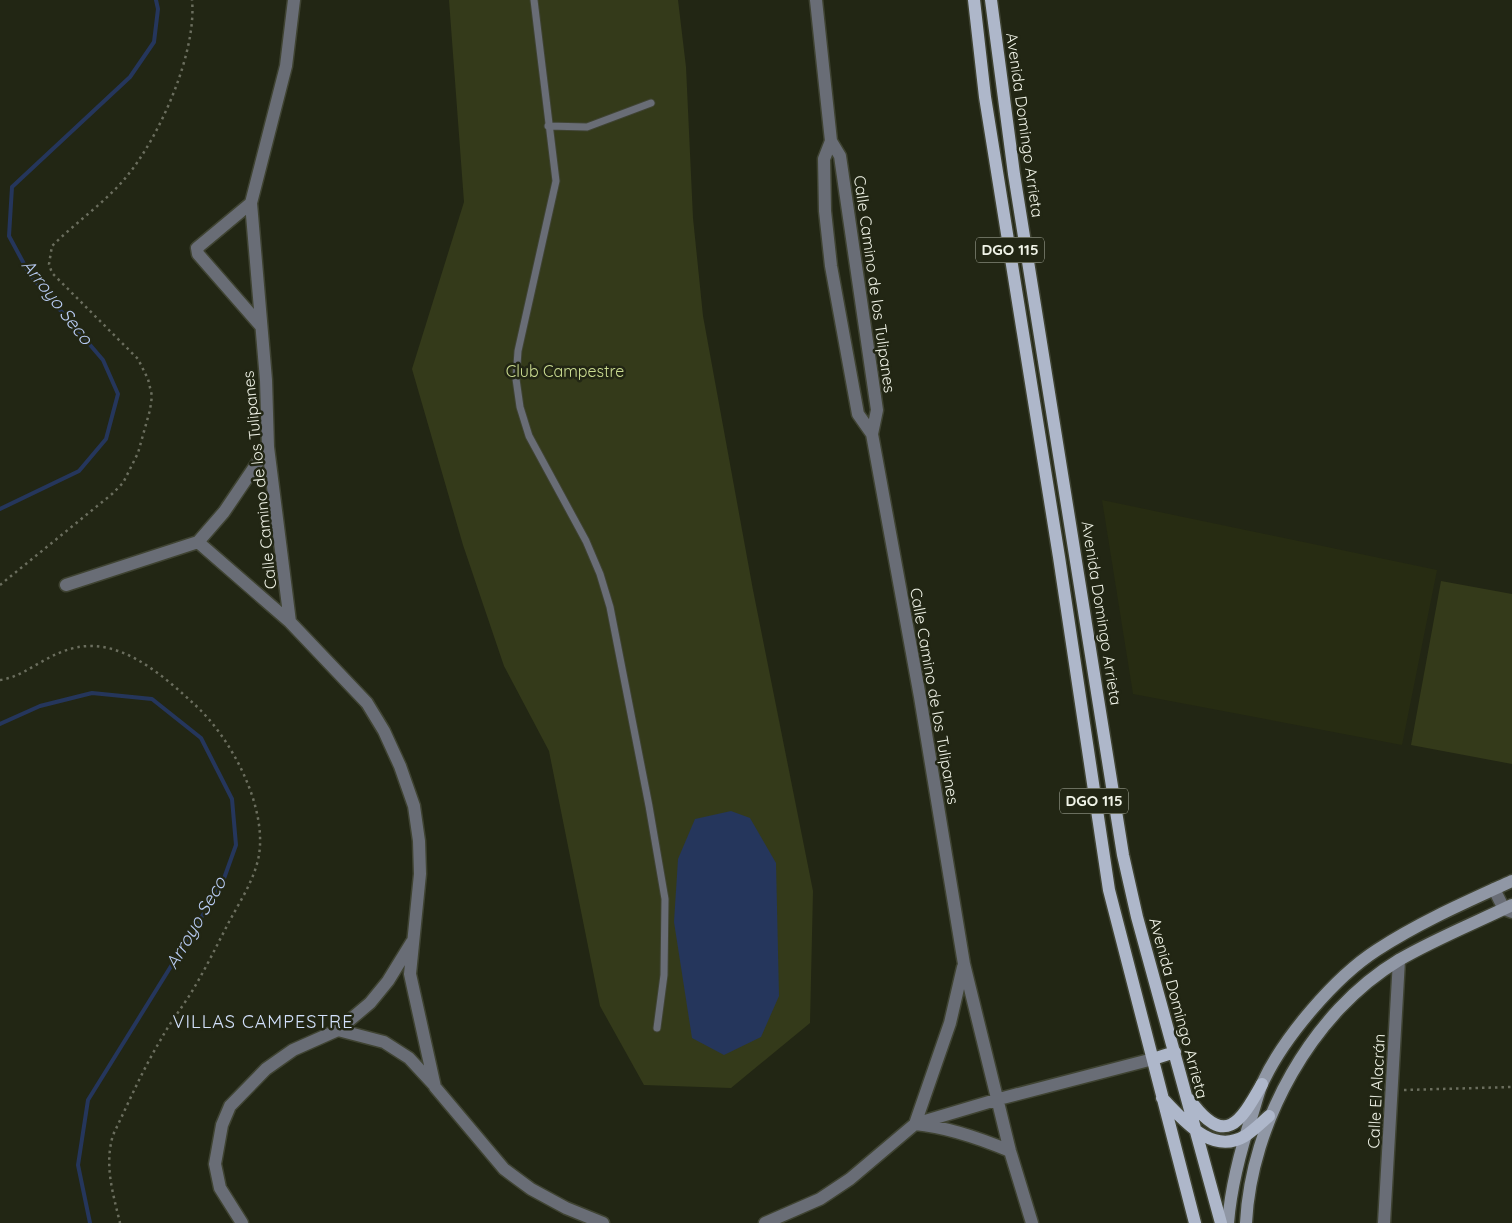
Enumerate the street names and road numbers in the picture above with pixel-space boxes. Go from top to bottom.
street label: Avenida Domingo Arrieta [1002,31,1048,219]
street label: Calle Camino de los Tulipanes [850,174,900,394]
road number: DGO 115 [976,238,1044,262]
street label: Calle Camino de los Tulipanes [238,370,280,590]
street label: Avenida Domingo Arrieta [1078,519,1126,707]
street label: Calle Camino de los Tulipanes [906,586,964,806]
road number: DGO 115 [1060,788,1128,814]
street label: Avenida Domingo Arrieta [1145,915,1213,1101]
street label: Calle El Alacrán [1363,1033,1389,1149]

